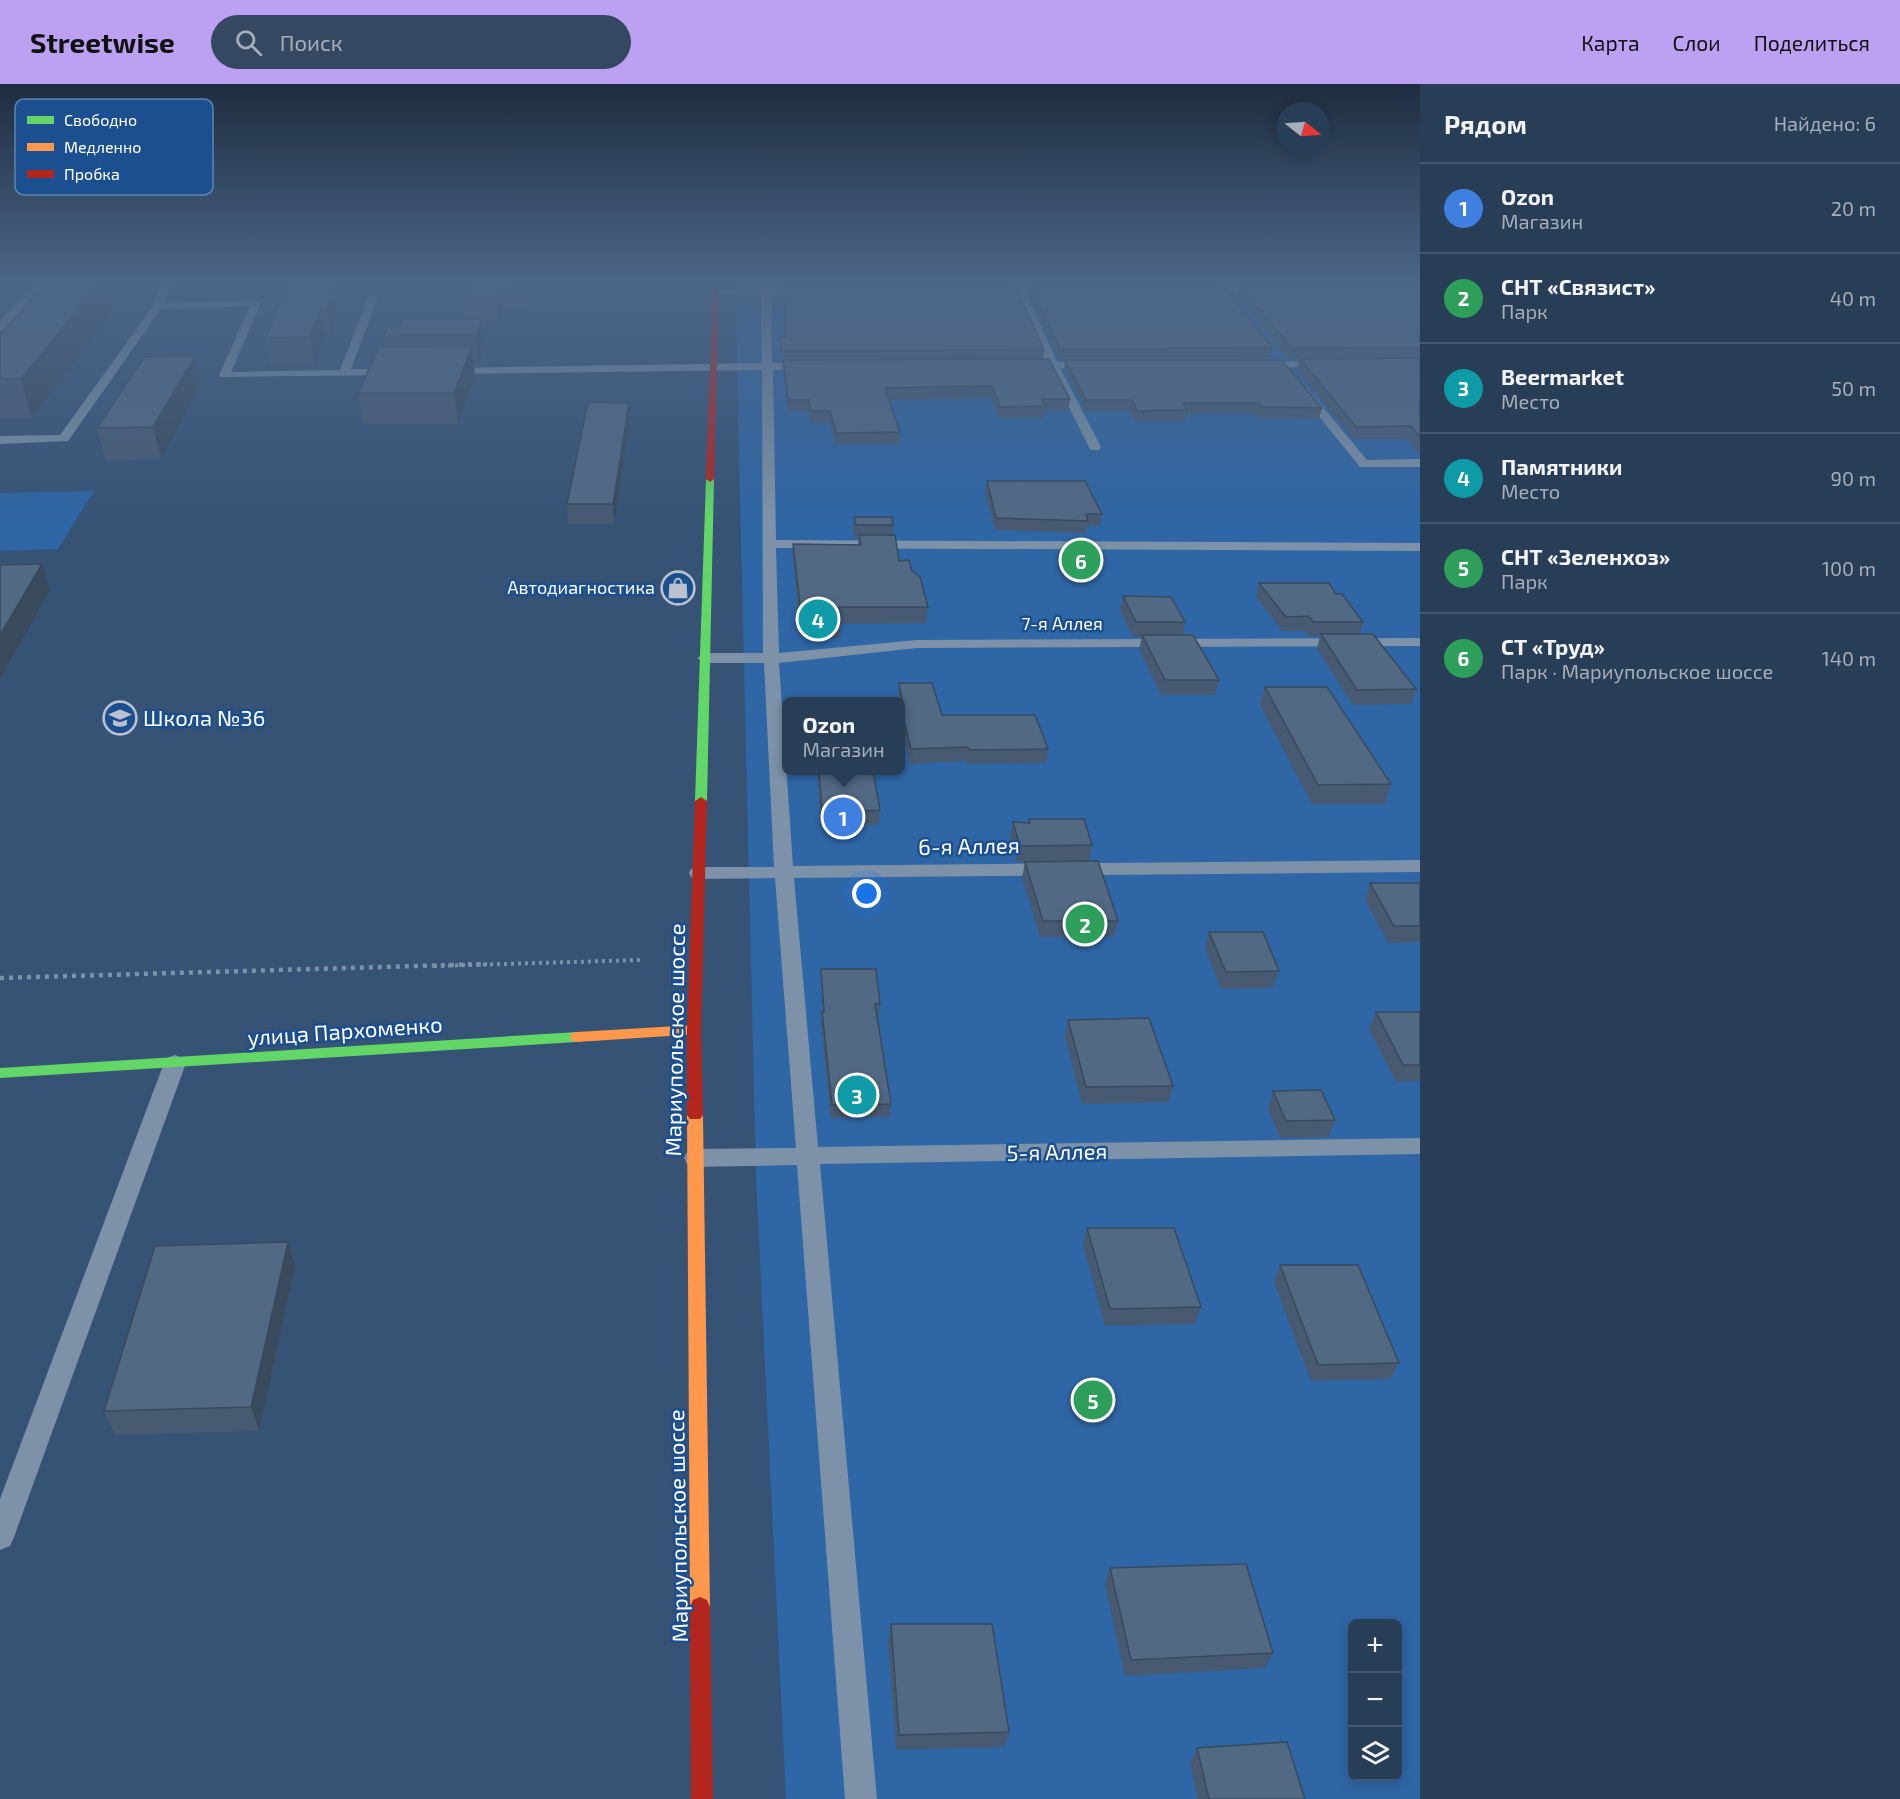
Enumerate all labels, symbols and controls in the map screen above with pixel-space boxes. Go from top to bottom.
search box [211,15,631,69]
text: Streetwise [30,25,175,59]
icon: search [232,26,265,59]
text: Поиск [280,29,343,55]
text: Карта [1581,30,1640,55]
text: Слои [1673,30,1721,55]
text: Поделиться [1754,30,1870,55]
legend [15,99,213,195]
north arrow [1276,102,1330,156]
text: Рядом [1444,108,1527,139]
text: Свободно [64,110,137,129]
text: Найдено: 6 [1774,111,1876,135]
text: Медленно [64,137,141,156]
text: Пробка [64,164,120,183]
text: Ozon [1501,183,1554,209]
text: 1 [1459,196,1468,220]
text: 20 m [1831,196,1876,220]
text: Магазин [1501,209,1583,233]
text: СНТ «Связист» [1501,273,1655,299]
text: 2 [1458,286,1469,310]
text: 40 m [1830,286,1876,310]
text: Парк [1501,299,1548,323]
text: Beermarket [1501,363,1624,389]
text: 3 [1458,376,1469,400]
text: 50 m [1831,376,1876,400]
text: Место [1501,389,1560,413]
text: Памятники [1501,453,1622,479]
text: 4 [1457,466,1470,490]
text: 90 m [1831,466,1876,490]
text: Место [1501,479,1560,503]
pin: 6 [1062,538,1100,582]
text: СНТ «Зеленхоз» [1501,543,1670,569]
text: 5 [1458,556,1469,580]
text: 100 m [1822,556,1876,580]
text: Парк [1501,569,1548,593]
shop icon: Автодиагностика [660,570,696,606]
place label: Автодиагностика [507,576,655,598]
pin: 4 [798,596,838,642]
street label: 7-я Аллея [1021,612,1103,634]
text: СТ «Труд» [1501,633,1605,659]
text: 6 [1458,646,1469,670]
text: 140 m [1822,646,1876,670]
text: Парк · Мариупольское шоссе [1501,659,1773,683]
popup [782,697,905,775]
school or university icon: Школа №36 [102,700,138,736]
place label: Школа №36 [143,704,265,730]
text: Ozon [802,711,855,737]
text: Магазин [802,737,885,761]
pin: 1 [824,794,862,840]
street label: 6-я Аллея [918,831,1020,859]
your location [852,879,881,908]
pin: 2 [1066,902,1104,946]
street label: Мариупольское шоссе [659,923,690,1157]
street label: улица Пархоменко [247,1010,443,1051]
pin: 3 [838,1072,876,1118]
street label: 5-я Аллея [1006,1137,1108,1165]
pin: 5 [1074,1378,1112,1422]
street label: Мариупольское шоссе [662,1409,693,1643]
map controls [1348,1619,1402,1781]
button: + [1348,1619,1402,1673]
button: − [1348,1673,1402,1727]
button: layers [1348,1727,1402,1781]

